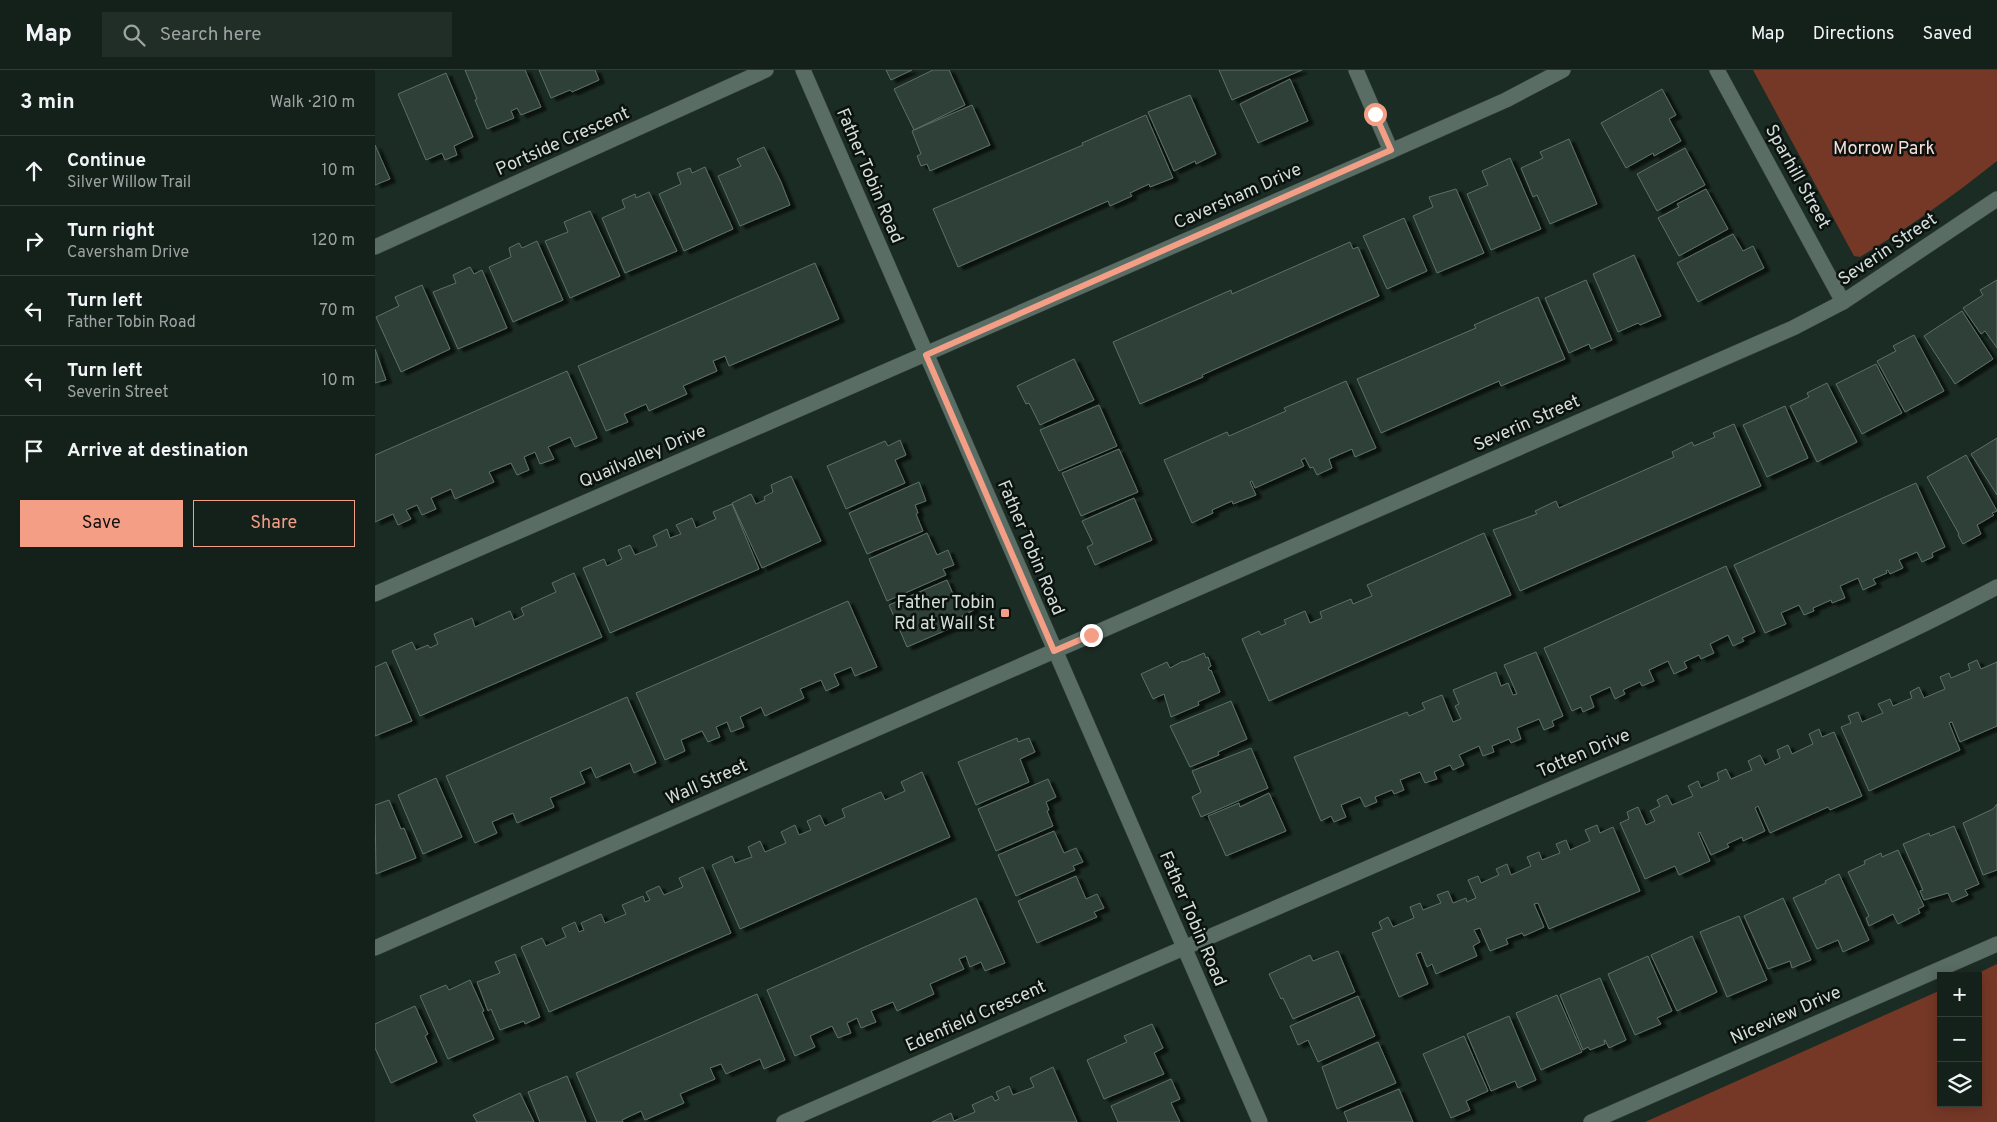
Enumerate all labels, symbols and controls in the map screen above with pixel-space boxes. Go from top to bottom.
search box [102,12,452,57]
text: Map [25,20,72,50]
icon: search [120,21,148,49]
text: Search here [160,23,261,47]
text: Map [1751,23,1785,46]
text: Directions [1813,23,1895,46]
text: Saved [1923,23,1972,46]
text: 3 min [20,89,75,116]
text: Walk · 210 m [270,93,355,113]
street label: Portside Crescent [493,102,633,182]
route start [1364,103,1387,126]
street label: Father Tobin Road [830,105,908,247]
street label: Sparhill Street [1759,121,1835,233]
park label: Morrow Park [1833,138,1935,161]
text: Continue [67,149,146,173]
icon: ahead [20,157,48,185]
street label: Caversham Drive [1171,159,1305,235]
text: 10 m [321,161,355,181]
text: Silver Willow Trail [67,173,191,193]
street label: Severin Street [1834,209,1942,291]
text: Turn right [67,219,155,243]
icon: right [20,227,48,255]
text: 120 m [312,231,355,251]
text: Caversham Drive [67,243,189,263]
text: Turn left [67,289,143,313]
icon: left [20,297,48,325]
text: 70 m [320,301,355,321]
text: Father Tobin Road [67,313,196,333]
text: Turn left [67,359,143,383]
icon: left [20,367,48,395]
text: 10 m [321,371,355,391]
text: Severin Street [67,383,169,403]
street label: Severin Street [1470,390,1584,458]
street label: Quailvalley Drive [576,420,710,494]
icon: arrive [20,437,48,465]
text: Arrive at destination [67,439,248,463]
street label: Father Tobin Road [991,477,1069,619]
button: Save [20,500,183,547]
button: Share [193,500,355,547]
place label: Father Tobin Rd at Wall St [894,592,995,636]
marker: Father Tobin Rd at Wall St [999,607,1011,619]
route end [1080,624,1103,647]
street label: Totten Drive [1534,724,1634,784]
street label: Wall Street [662,755,752,811]
street label: Father Tobin Road [1153,848,1231,990]
map controls [1937,972,1982,1107]
button: + [1937,972,1982,1017]
street label: Edenfield Crescent [902,976,1050,1058]
street label: Niceview Drive [1727,981,1845,1051]
button: − [1937,1017,1982,1062]
button: layers [1937,1062,1982,1107]

